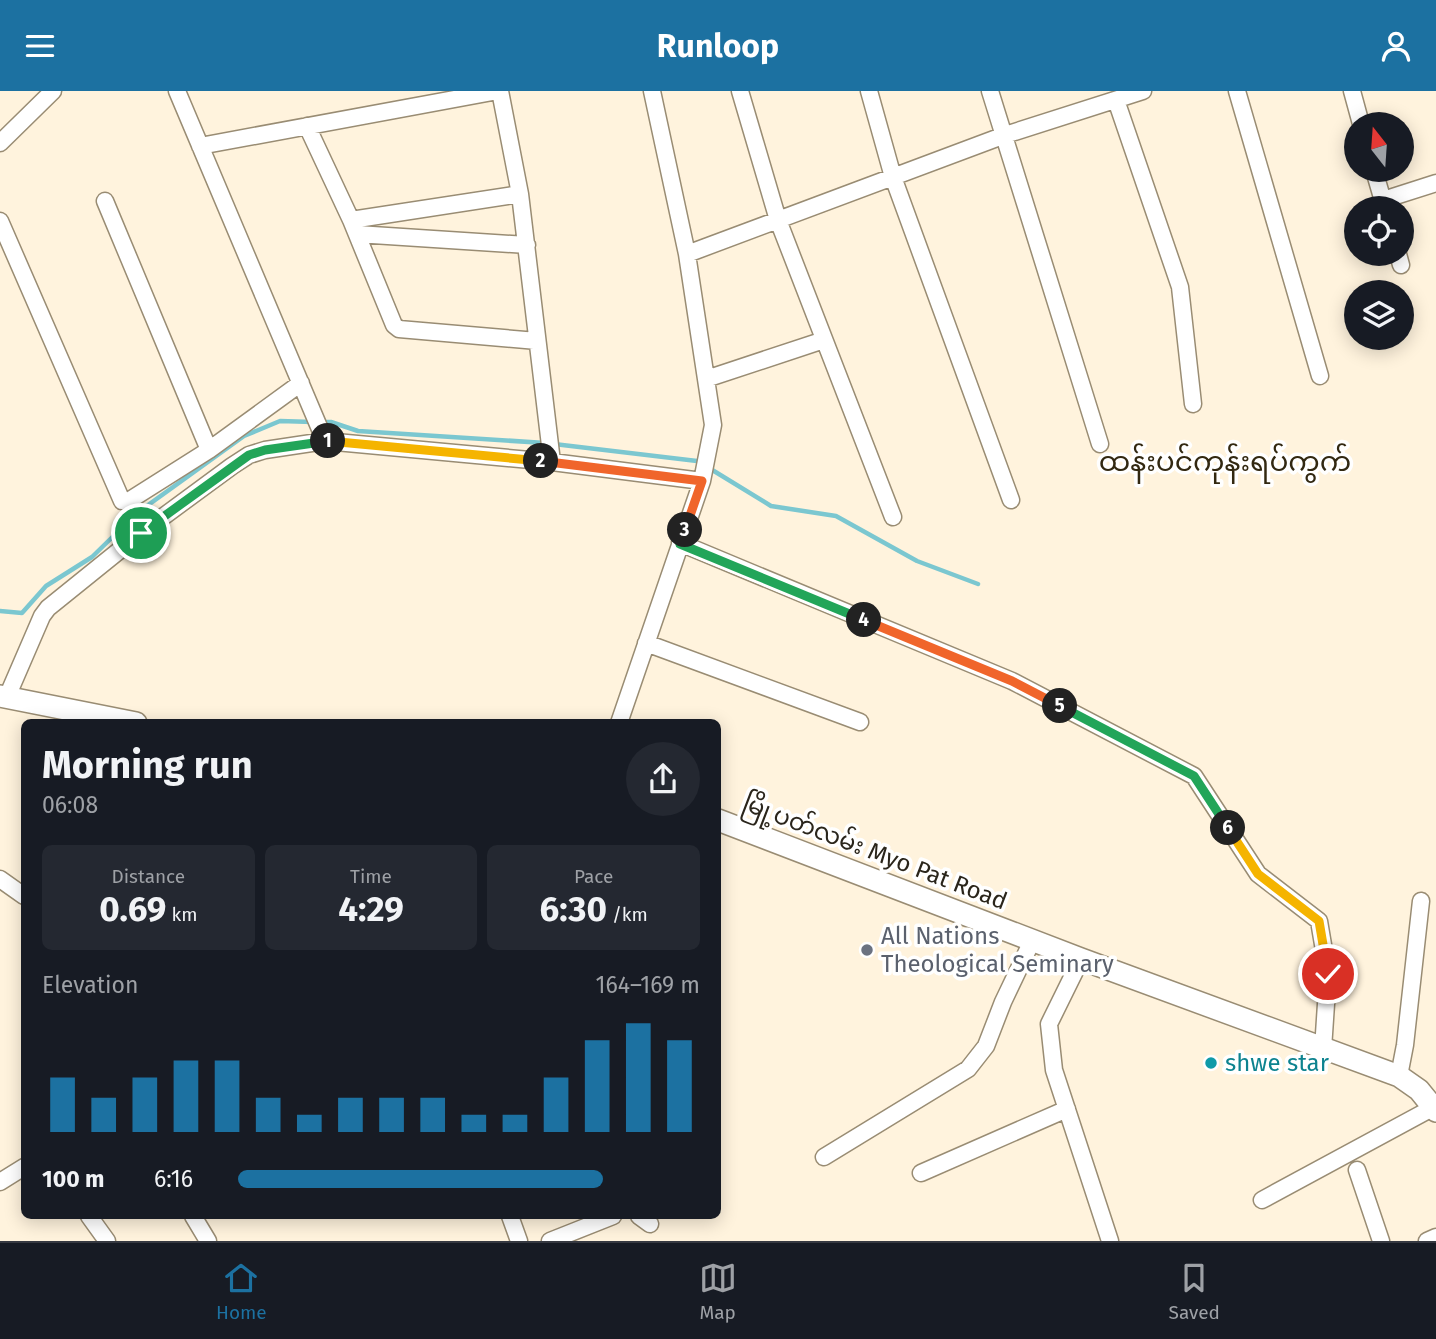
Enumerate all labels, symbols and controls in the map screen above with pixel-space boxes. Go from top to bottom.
icon: menu [21,27,59,65]
text: Runloop [657,27,779,65]
icon: person [1377,27,1415,65]
north arrow [1344,112,1414,182]
map controls [1344,112,1414,350]
button: locate [1344,196,1414,266]
button: layers [1344,280,1414,350]
pin: 1 [310,423,346,459]
text: 1 [323,429,332,452]
pin: 2 [524,443,558,479]
district label: ထန်းပင်ကုန်းရပ်ကွက် [1099,443,1351,484]
text: 2 [536,449,545,472]
pin [111,503,171,563]
pin: 3 [668,513,702,548]
icon: arrive [122,514,160,552]
text: 3 [680,518,689,541]
pin: 4 [846,603,882,637]
text: 4 [858,608,869,631]
pin: 5 [1042,689,1078,723]
text: 5 [1054,694,1065,717]
text: Morning run [42,742,253,788]
button: share [626,742,700,816]
street label: မြို့ပတ်လမ်း Myo Pat Road [737,787,1012,920]
text: 06:08 [42,791,98,819]
pin: 6 [1210,811,1246,845]
text: 6 [1222,816,1233,839]
text: Distance [111,865,185,888]
text: Time [350,865,392,888]
text: Pace [574,865,613,888]
text: 0.69 [99,888,166,930]
text: 4:29 [338,888,404,930]
text: 6:30 [540,888,607,930]
text: km [166,903,198,926]
text: /km [607,903,648,926]
place label: All Nations Theological Seminary [881,922,1114,978]
marker: All Nations Theological Seminary [859,942,875,958]
pin [1298,944,1358,1004]
icon: check [1309,955,1347,993]
text: Elevation [42,971,138,999]
text: 164–169 m [595,971,700,999]
place label: shwe star [1225,1049,1330,1077]
marker: shwe star [1203,1055,1219,1071]
text: 100 m [42,1165,104,1193]
text: 6:16 [154,1165,193,1193]
tab: Home [216,1259,267,1324]
tab: Map [699,1259,737,1324]
tab: Saved [1169,1259,1220,1324]

